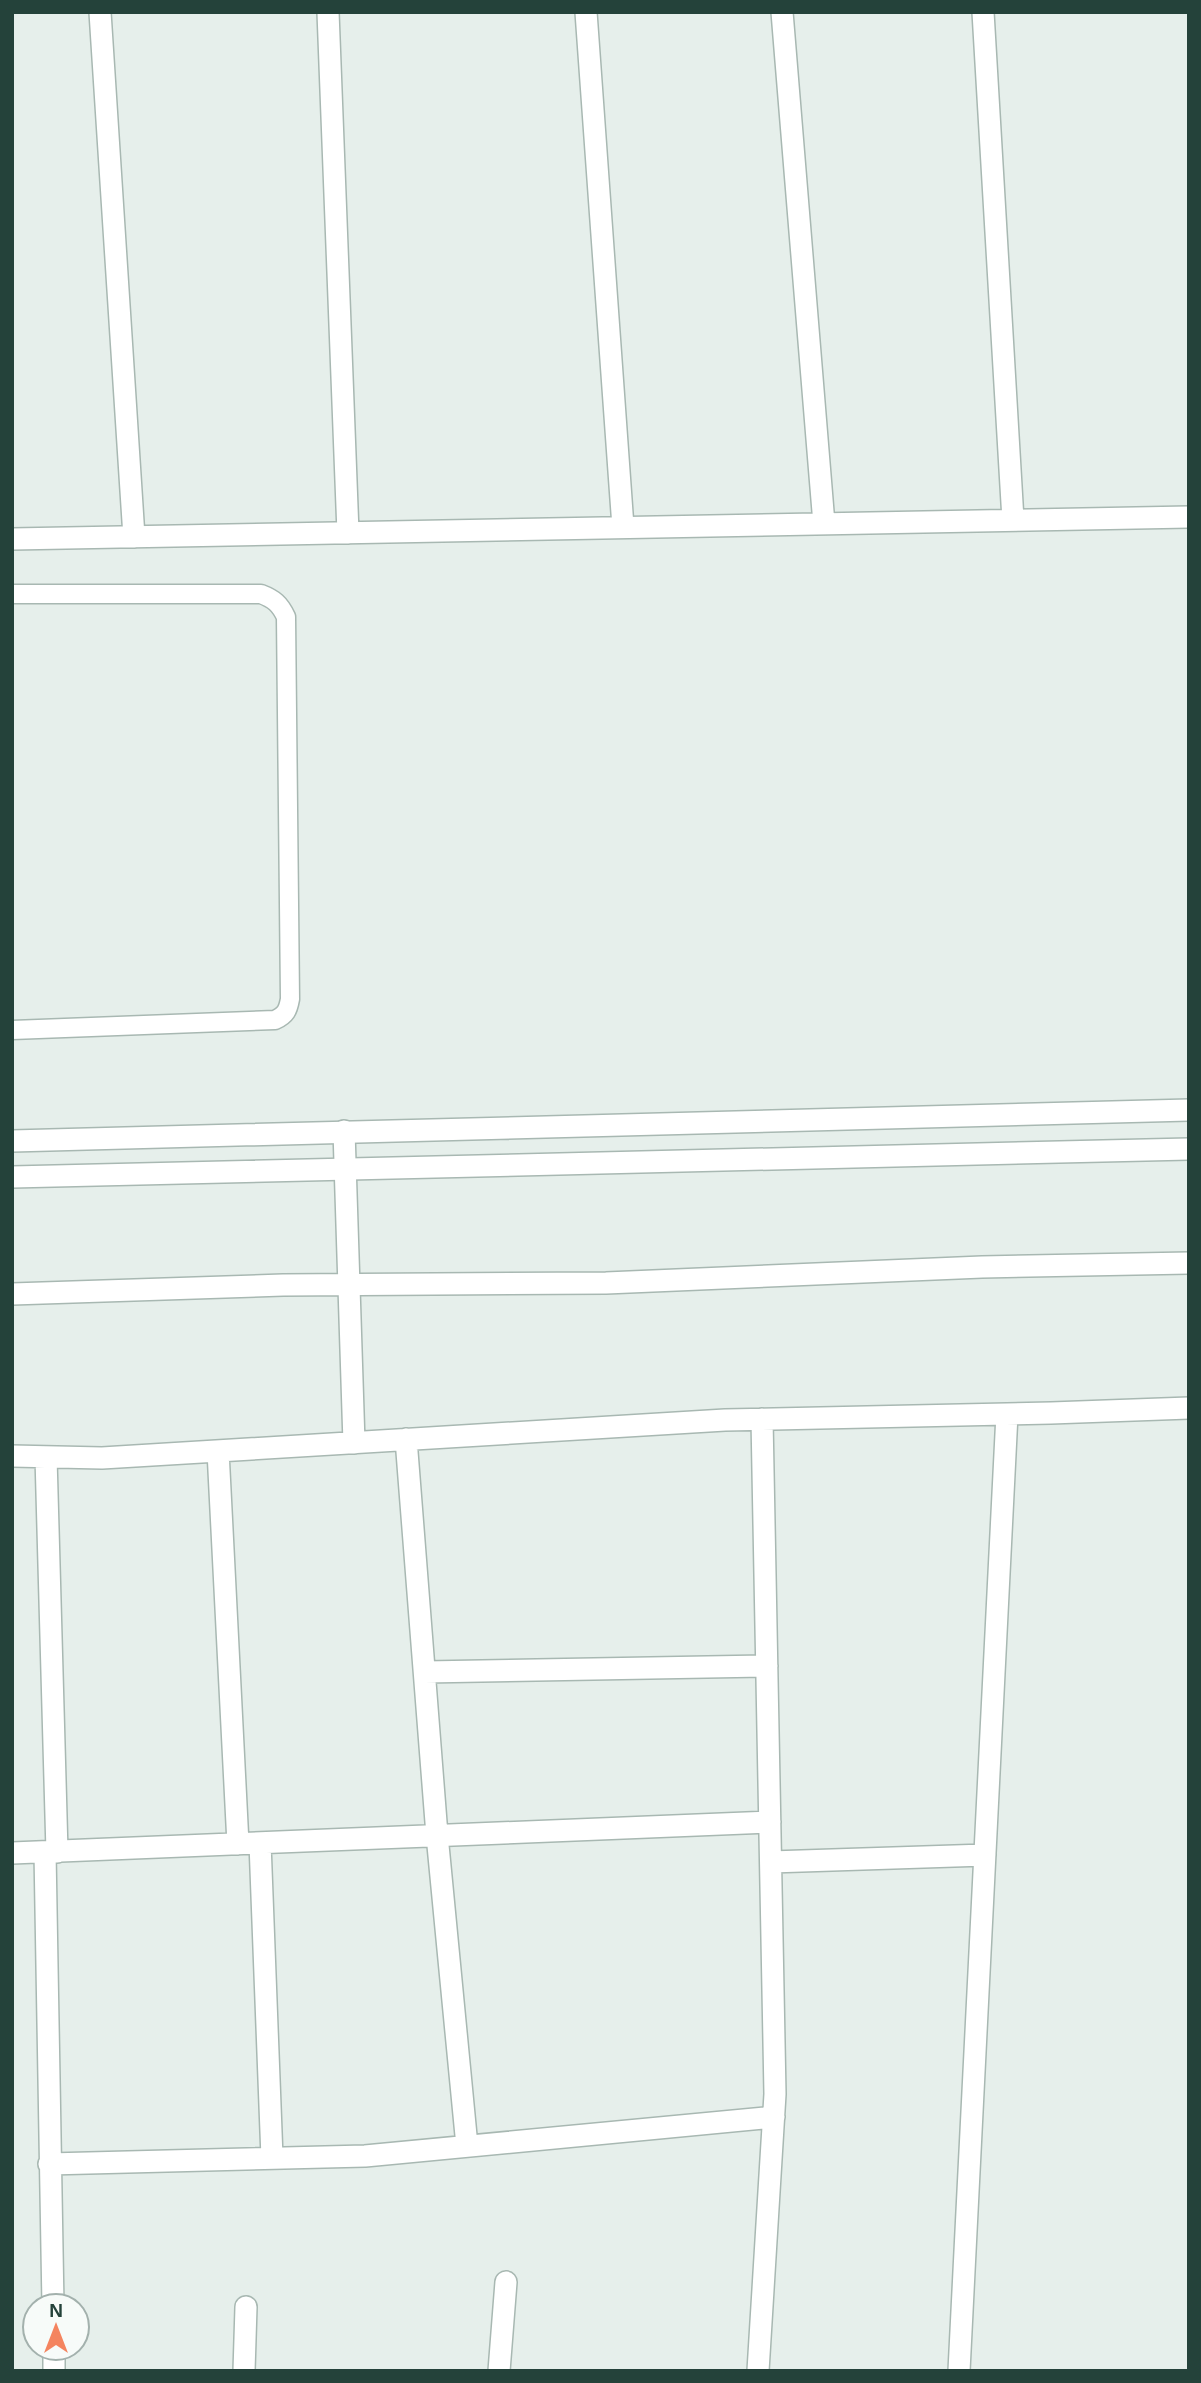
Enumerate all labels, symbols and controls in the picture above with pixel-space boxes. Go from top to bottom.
north arrow [21,2292,91,2362]
text: N [49,2300,63,2321]

